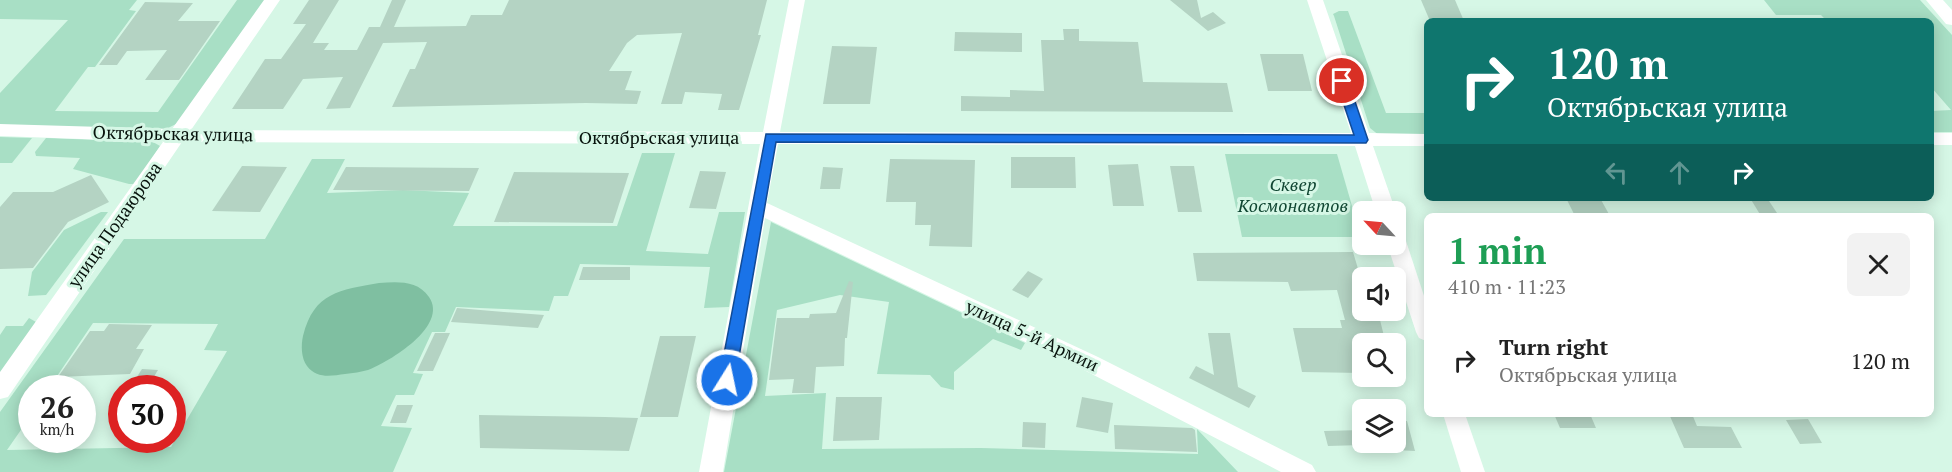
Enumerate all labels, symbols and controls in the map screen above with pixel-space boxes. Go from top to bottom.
text: 120 m [1547,35,1668,91]
icon: right [1448,42,1526,120]
pin [1316,55,1367,106]
icon: arrive [1325,64,1358,97]
text: Октябрьская улица [1547,89,1788,125]
street label: Октябрьская улица [93,120,254,146]
street label: Октябрьская улица [579,125,739,149]
icon: left [1600,156,1633,189]
icon: ahead [1663,156,1696,189]
icon: right [1726,156,1759,189]
street label: улица Подаюрова [61,157,167,293]
park label: Сквер Космонавтов [1237,172,1348,217]
north arrow [1352,201,1406,255]
map controls [1352,201,1406,453]
text: 1 min [1448,227,1546,274]
button: close [1847,233,1910,296]
button: sound [1352,267,1406,321]
text: 410 m · 11:23 [1448,273,1566,300]
street label: улица 5-й Армии [961,293,1103,376]
text: Turn right [1499,332,1608,361]
button: search [1352,333,1406,387]
icon: right [1448,344,1481,377]
text: 120 m [1850,346,1910,375]
position arrow [695,348,759,412]
text: Октябрьская улица [1499,361,1677,388]
speed limit sign: 30 [108,375,186,453]
text: 26 [40,387,74,427]
button: layers [1352,399,1406,453]
text: km/h [40,419,74,439]

